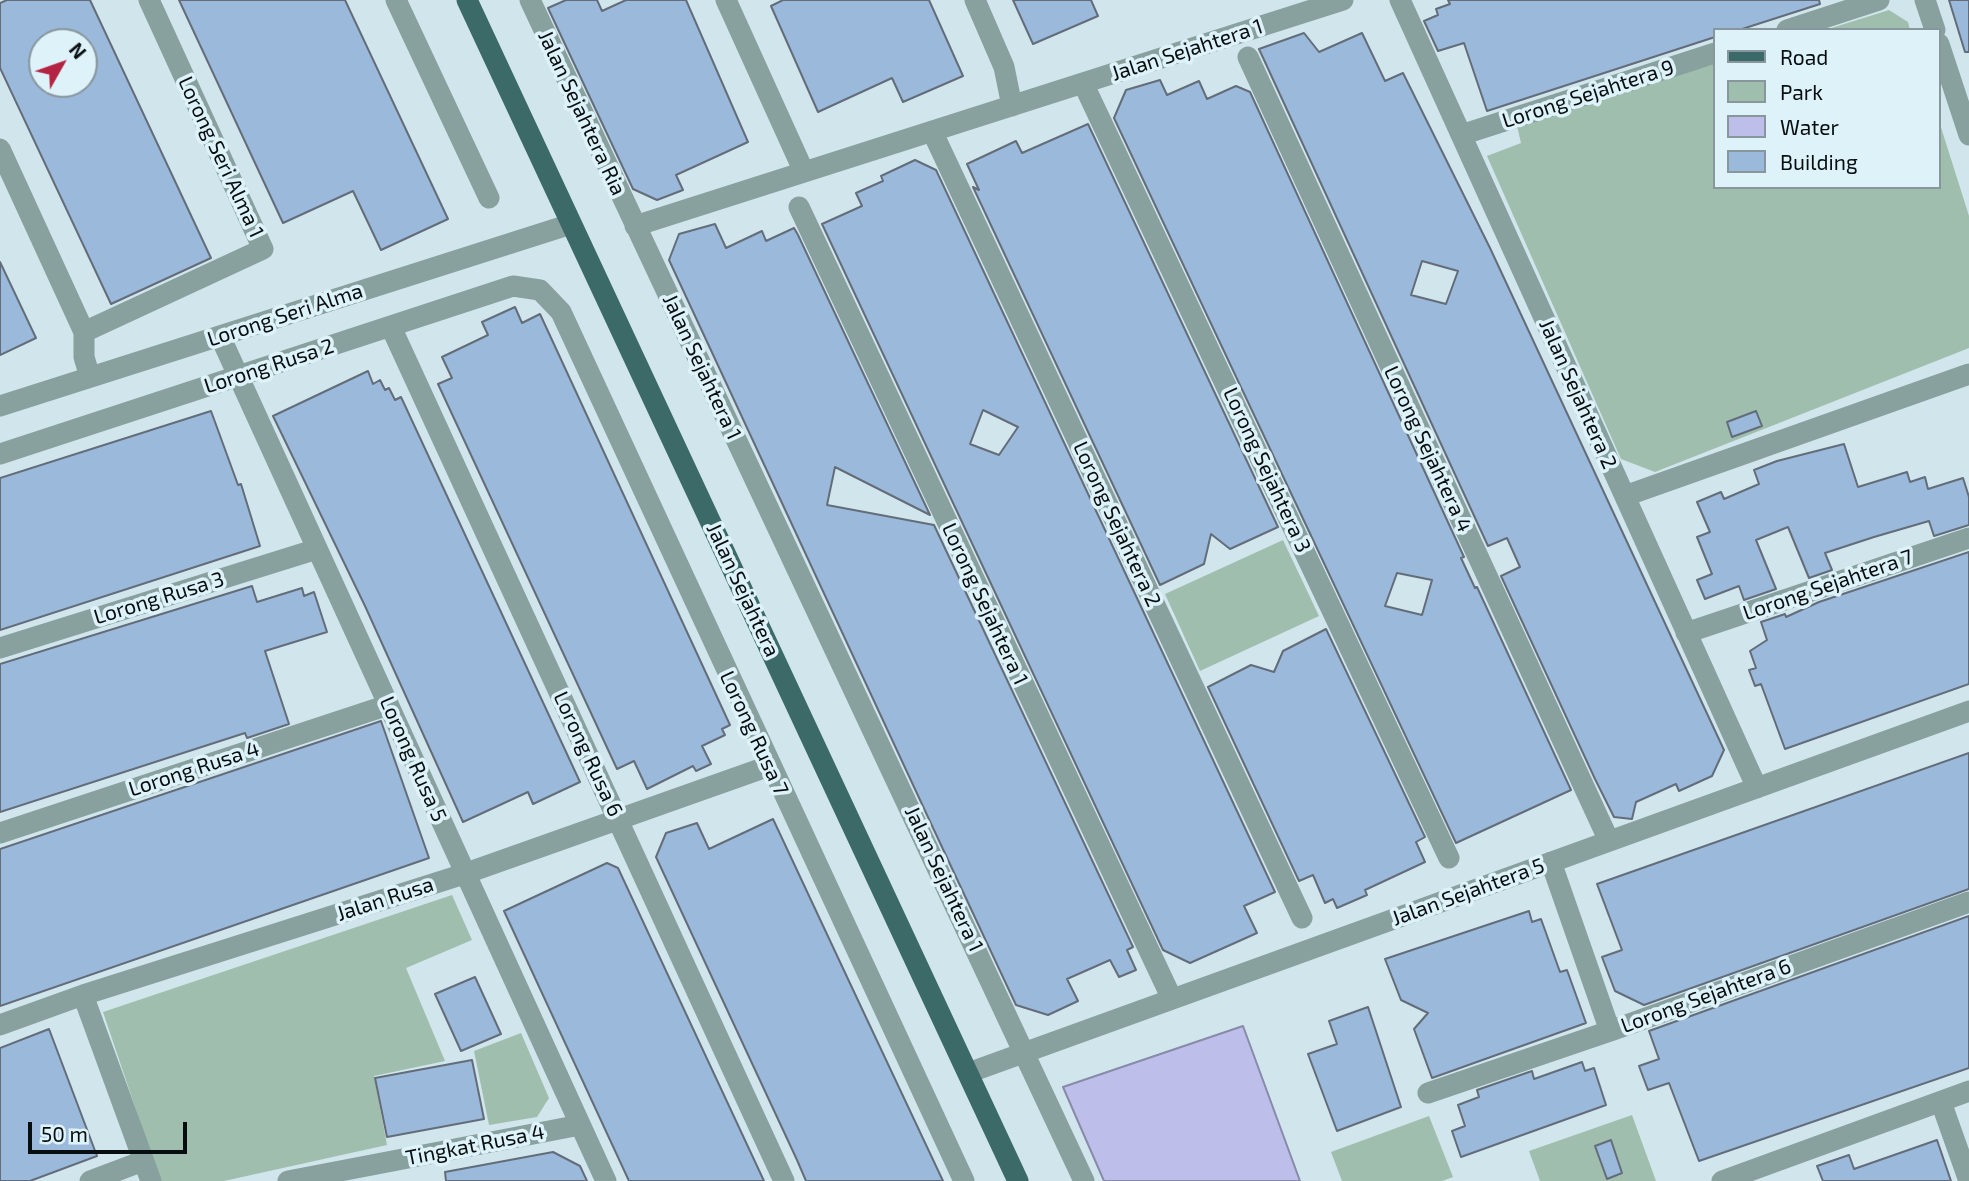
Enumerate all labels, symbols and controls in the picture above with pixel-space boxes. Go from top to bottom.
street label: Jalan Sejahtera 1 [1108,14,1266,86]
street label: Jalan Sejahtera Ria [533,27,631,199]
north arrow [28,28,98,98]
legend [1714,28,1941,189]
text: N [65,38,91,63]
text: Road [1780,44,1828,69]
street label: Lorong Sejahtera 9 [1499,54,1677,134]
street label: Lorong Seri Alma 1 [173,72,269,242]
text: Park [1780,79,1823,104]
text: Water [1780,114,1839,139]
text: Building [1780,149,1858,174]
street label: Lorong Seri Alma [204,278,366,352]
street label: Jalan Sejahtera 1 [657,290,747,444]
street label: Jalan Sejahtera 2 [1534,315,1622,473]
street label: Lorong Rusa 2 [201,333,337,399]
street label: Lorong Sejahtera 4 [1378,362,1478,536]
street label: Lorong Sejahtera 3 [1218,384,1316,556]
street label: Lorong Sejahtera 2 [1068,438,1166,610]
street label: Jalan Sejahtera [701,519,785,661]
street label: Lorong Sejahtera 1 [936,519,1034,689]
street label: Lorong Sejahtera 7 [1740,544,1916,626]
street label: Lorong Rusa 3 [91,566,227,630]
street label: Lorong Rusa 7 [714,667,794,799]
street label: Lorong Rusa 6 [548,687,628,821]
street label: Lorong Rusa 5 [374,692,452,826]
street label: Lorong Rusa 4 [125,736,263,802]
street label: Jalan Sejahtera 1 [899,802,989,956]
street label: Jalan Sejahtera 5 [1388,853,1548,931]
street label: Jalan Rusa [333,871,437,927]
street label: Lorong Sejahtera 6 [1617,953,1795,1039]
scale bar [32,1108,191,1152]
street label: Tingkat Rusa 4 [403,1119,547,1171]
text: 50 m [41,1121,88,1146]

